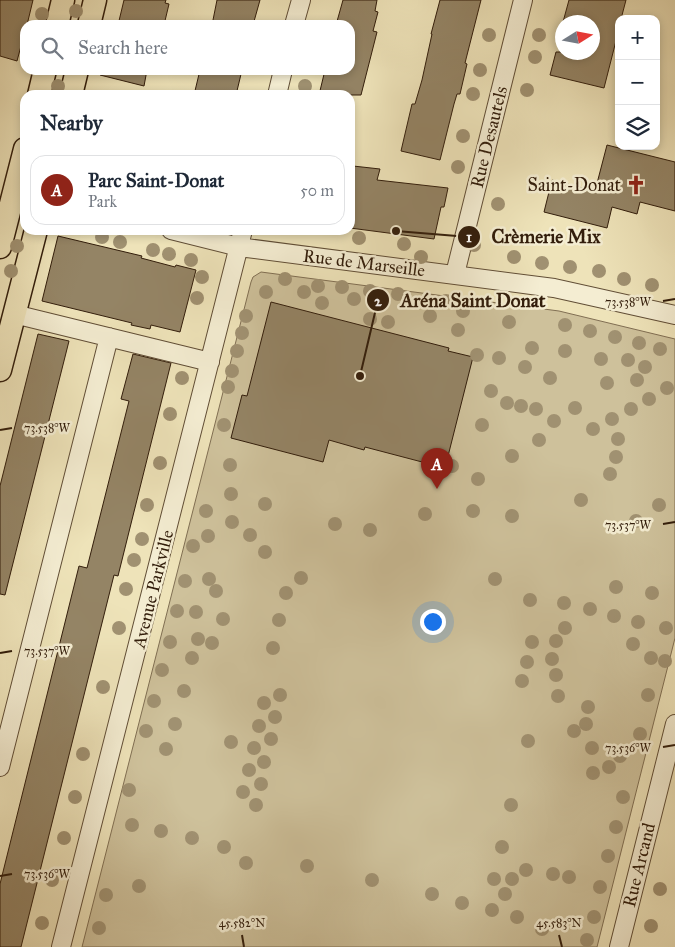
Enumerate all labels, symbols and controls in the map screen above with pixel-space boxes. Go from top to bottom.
north arrow [555,15,600,60]
map controls [615,15,660,150]
button: + [615,15,660,60]
search box [20,20,355,75]
icon: search [38,34,66,62]
text: Search here [78,36,168,59]
button: − [615,60,660,105]
street label: Rue Desautels [466,84,512,190]
button: layers [615,105,660,150]
text: Nearby [40,110,103,136]
text: Parc Saint-Donat [88,169,224,192]
place label: Saint-Donat [528,174,622,196]
church icon: Saint-Donat [625,174,647,196]
text: A [52,181,62,200]
text: 50 m [300,181,334,200]
text: Park [88,192,117,211]
callout: Crèmerie Mix [456,220,610,254]
text: Crèmerie Mix [491,225,601,248]
text: 1 [466,228,472,246]
street label: Rue de Marseille [302,245,426,281]
callout: Aréna Saint Donat [366,283,556,317]
text: Aréna Saint Donat [398,289,546,312]
text: 2 [374,292,382,310]
text: 73.538°W [605,295,652,309]
text: 73.538°W [24,421,71,435]
pin: A [421,448,453,489]
text: 73.537°W [605,518,652,532]
street label: Avenue Parkville [127,527,178,651]
your location [420,609,446,635]
text: 73.537°W [24,644,71,658]
text: 73.536°W [605,741,652,755]
street label: Rue Arcand [618,821,660,909]
text: 73.536°W [24,867,71,881]
text: 45.582°N [219,916,265,930]
text: 45.583°N [536,916,582,930]

